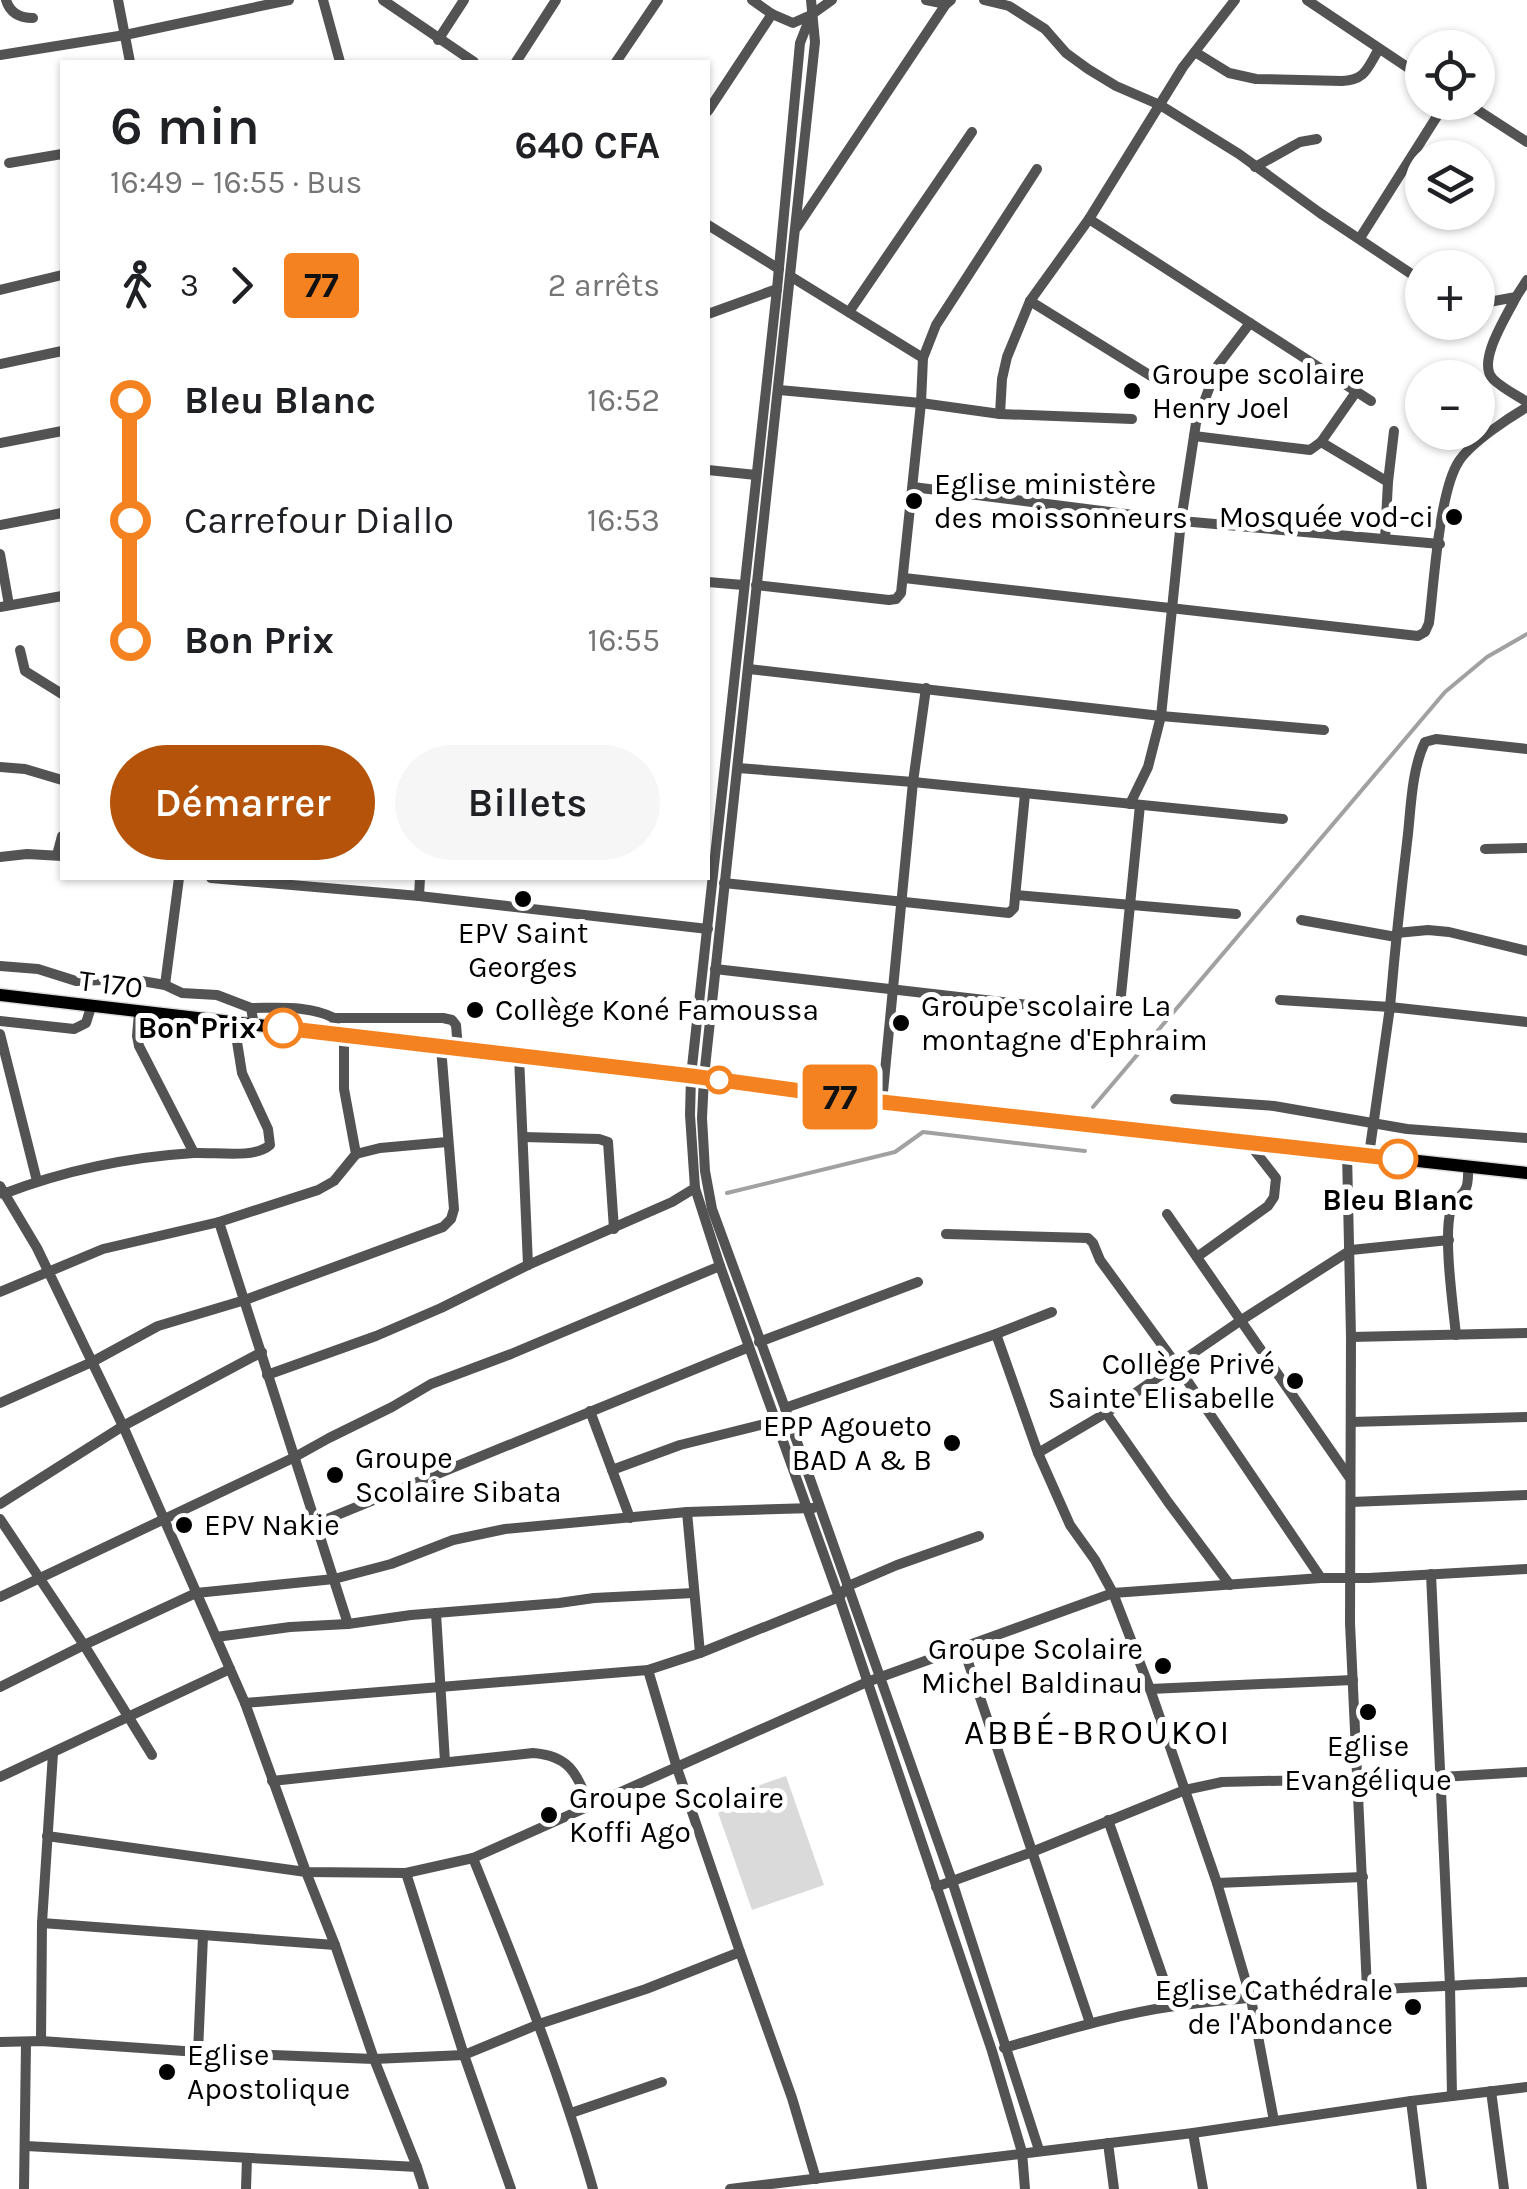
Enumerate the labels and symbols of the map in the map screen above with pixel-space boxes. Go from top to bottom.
place label: Groupe scolaire Henry Joel [1152,356,1365,426]
marker: Groupe scolaire Henry Joel [1121,380,1143,402]
place label: Eglise ministère des moissonneurs [934,466,1188,536]
marker: Eglise ministère des moissonneurs [903,490,925,512]
place label: Mosquée vod-ci [1219,499,1434,535]
marker: Mosquée vod-ci [1443,506,1465,528]
marker: EPV Saint Georges [512,888,534,910]
place label: EPV Saint Georges [458,915,588,985]
street label: T 170 [77,962,145,1006]
place label: Groupe scolaire La montagne d'Ephraim [921,988,1208,1058]
place label: Collège Koné Famoussa [495,992,819,1028]
marker: Collège Koné Famoussa [464,999,486,1021]
marker: Bon Prix [264,1009,302,1047]
place label: Bon Prix [138,1010,256,1046]
marker: Groupe scolaire La montagne d'Ephraim [890,1012,912,1034]
line badge: 77 [795,1064,885,1130]
unlabelled marker [706,1067,732,1093]
marker: Bleu Blanc [1379,1140,1417,1178]
place label: Bleu Blanc [1322,1182,1474,1218]
place label: Collège Privé Sainte Elisabelle [1048,1346,1275,1416]
marker: Collège Privé Sainte Elisabelle [1284,1370,1306,1392]
place label: EPP Agoueto BAD A & B [763,1408,932,1478]
marker: EPP Agoueto BAD A & B [941,1432,963,1454]
place label: Groupe Scolaire Sibata [355,1440,561,1510]
marker: Groupe Scolaire Sibata [324,1464,346,1486]
place label: EPV Nakie [204,1507,340,1543]
marker: EPV Nakie [173,1514,195,1536]
place label: Groupe Scolaire Michel Baldinau [921,1631,1143,1701]
marker: Groupe Scolaire Michel Baldinau [1152,1655,1174,1677]
marker: Eglise Evangélique [1357,1701,1379,1723]
district label: ABBÉ-BROUKOI [964,1712,1232,1753]
place label: Eglise Evangélique [1284,1728,1452,1798]
place label: Groupe Scolaire Koffi Ago [569,1780,784,1850]
marker: Groupe Scolaire Koffi Ago [538,1804,560,1826]
place label: Eglise Cathédrale de l'Abondance [1155,1972,1393,2042]
marker: Eglise Cathédrale de l'Abondance [1402,1996,1424,2018]
place label: Eglise Apostolique [187,2037,350,2107]
marker: Eglise Apostolique [156,2061,178,2083]

